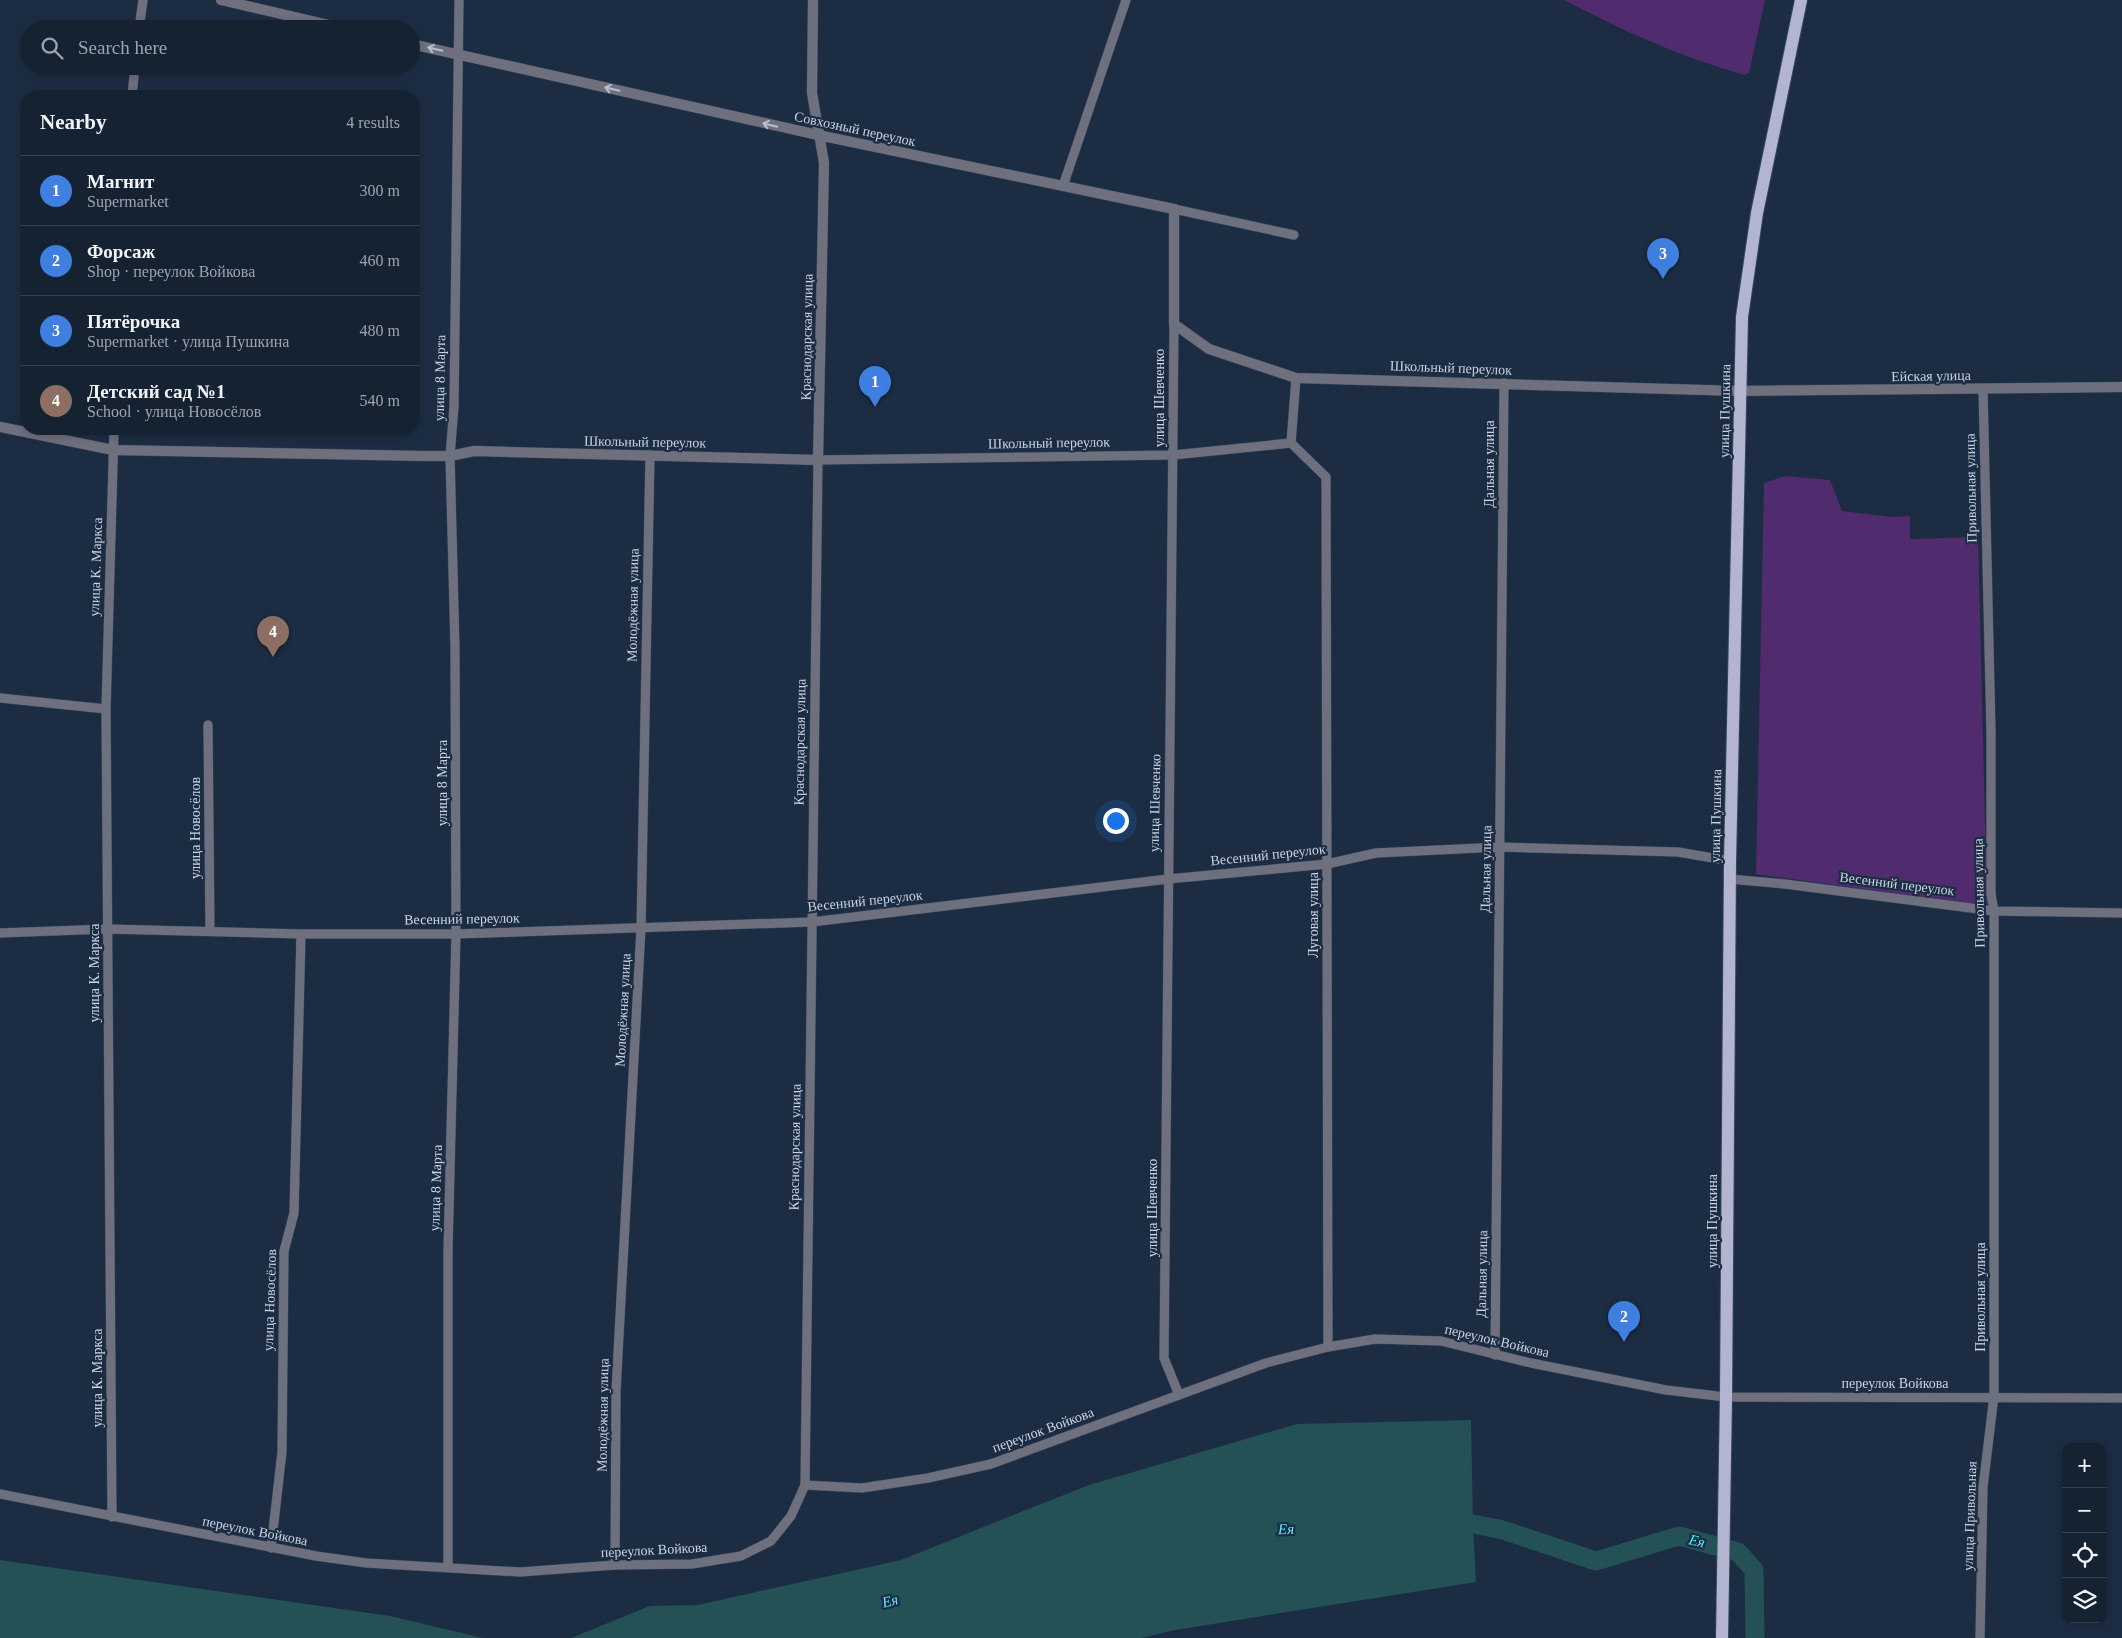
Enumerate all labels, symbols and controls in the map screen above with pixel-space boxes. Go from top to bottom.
search box [20,20,420,75]
icon: search [38,34,66,62]
text: Search here [78,37,167,58]
one-way arrow [427,44,443,53]
one-way arrow [604,84,620,93]
street label: Совхозный переулок [793,109,917,149]
text: Nearby [40,110,107,134]
text: 4 results [346,114,400,131]
one-way arrow [763,120,779,129]
text: Магнит [87,171,154,192]
text: 1 [52,182,60,199]
text: 300 m [360,182,400,199]
text: Supermarket [87,193,169,210]
pin: 3 [1647,238,1679,279]
text: Форсаж [87,241,155,262]
text: 2 [52,252,60,269]
text: 460 m [360,252,400,269]
text: Shop · переулок Войкова [87,263,255,280]
street label: Краснодарская улица [798,273,816,400]
text: Пятёрочка [87,311,180,332]
text: 3 [52,322,60,339]
text: 480 m [360,322,400,339]
text: Supermarket · улица Пушкина [87,333,289,350]
street label: улица 8 Марта [432,334,448,421]
street label: улица Шевченко [1152,349,1167,447]
street label: Школьный переулок [1390,358,1512,378]
street label: улица Пушкина [1717,363,1733,458]
pin: 1 [859,366,891,407]
street label: Ейская улица [1891,368,1972,384]
text: Детский сад №1 [87,381,225,402]
text: 4 [52,392,60,409]
text: 540 m [360,392,400,409]
text: School · улица Новосёлов [87,403,261,420]
street label: Дальная улица [1482,419,1497,508]
street label: Привольная улица [1963,432,1979,543]
street label: Школьный переулок [584,433,706,451]
street label: Школьный переулок [988,434,1110,452]
street label: улица К. Маркса [87,516,105,617]
street label: Молодёжная улица [625,547,642,662]
pin: 4 [257,616,289,657]
street label: Краснодарская улица [791,678,809,805]
street label: улица 8 Марта [435,739,450,826]
street label: улица Шевченко [1147,754,1163,852]
street label: улица Пушкина [1708,768,1724,863]
street label: улица Новосёлов [188,777,203,879]
your location [1103,808,1129,834]
street label: Дальная улица [1478,824,1494,913]
street label: Привольная улица [1971,837,1987,948]
street label: Весенний переулок [1210,841,1327,869]
street label: Весенний переулок [1839,870,1956,899]
street label: Луговая улица [1306,871,1321,958]
street label: Весенний переулок [807,887,924,915]
street label: Весенний переулок [404,910,520,928]
street label: улица К. Маркса [87,923,102,1023]
street label: Молодёжная улица [613,952,634,1067]
street label: Краснодарская улица [786,1083,804,1210]
street label: улица 8 Марта [427,1144,445,1232]
street label: улица Шевченко [1145,1159,1160,1257]
street label: улица Пушкина [1705,1173,1720,1268]
street label: Дальная улица [1474,1229,1490,1318]
street label: Привольная улица [1973,1241,1988,1352]
street label: улица Новосёлов [261,1248,279,1351]
pin: 2 [1608,1301,1640,1342]
street label: переулок Войкова [1443,1322,1551,1360]
street label: улица К. Маркса [90,1328,105,1428]
street label: Молодёжная улица [595,1357,612,1472]
street label: переулок Войкова [1842,1376,1949,1391]
street label: переулок Войкова [990,1404,1096,1455]
map controls [2062,1443,2107,1623]
button: + [2062,1443,2107,1488]
street label: улица Привольная [1961,1460,1979,1571]
button: − [2062,1488,2107,1533]
street label: переулок Войкова [201,1513,310,1549]
water label: Ея [1277,1521,1294,1537]
water label: Ея [1686,1531,1707,1551]
button: locate [2062,1533,2107,1578]
street label: переулок Войкова [600,1540,709,1560]
button: layers [2062,1578,2107,1623]
water label: Ея [879,1591,900,1611]

